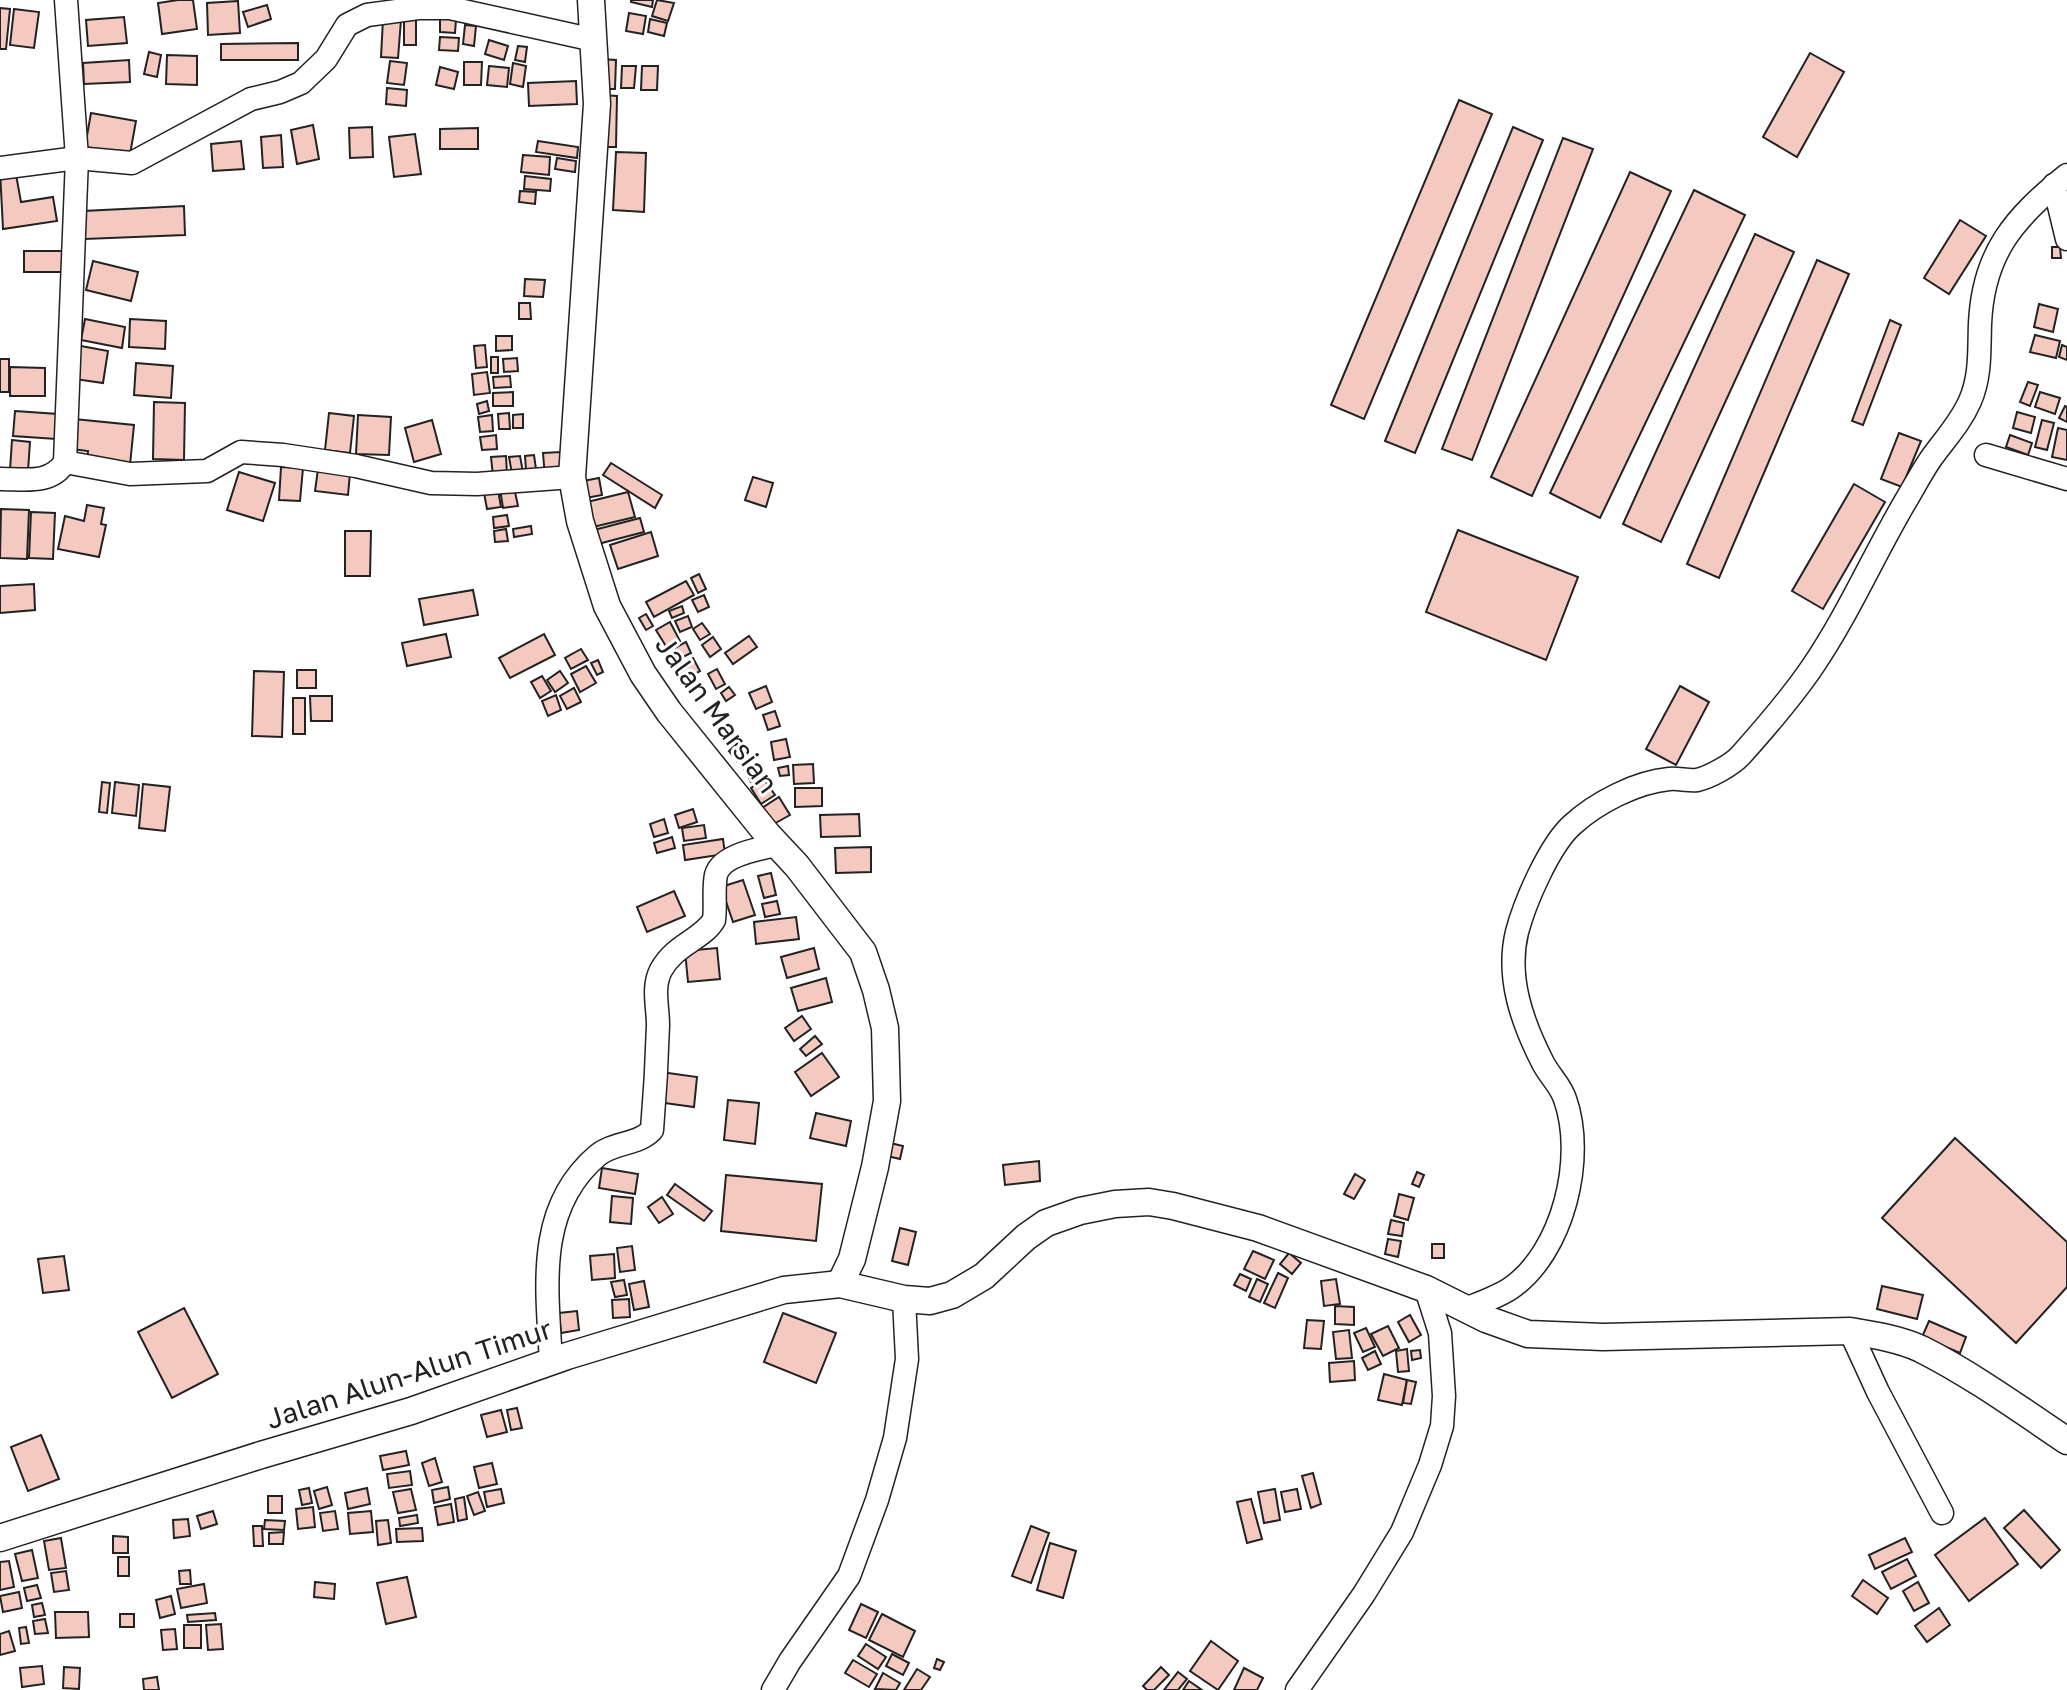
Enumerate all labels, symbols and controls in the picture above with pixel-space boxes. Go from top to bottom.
street label: Jalan Marsian [649,629,786,799]
street label: Jalan Alun-Alun Timur [262,1312,556,1435]

